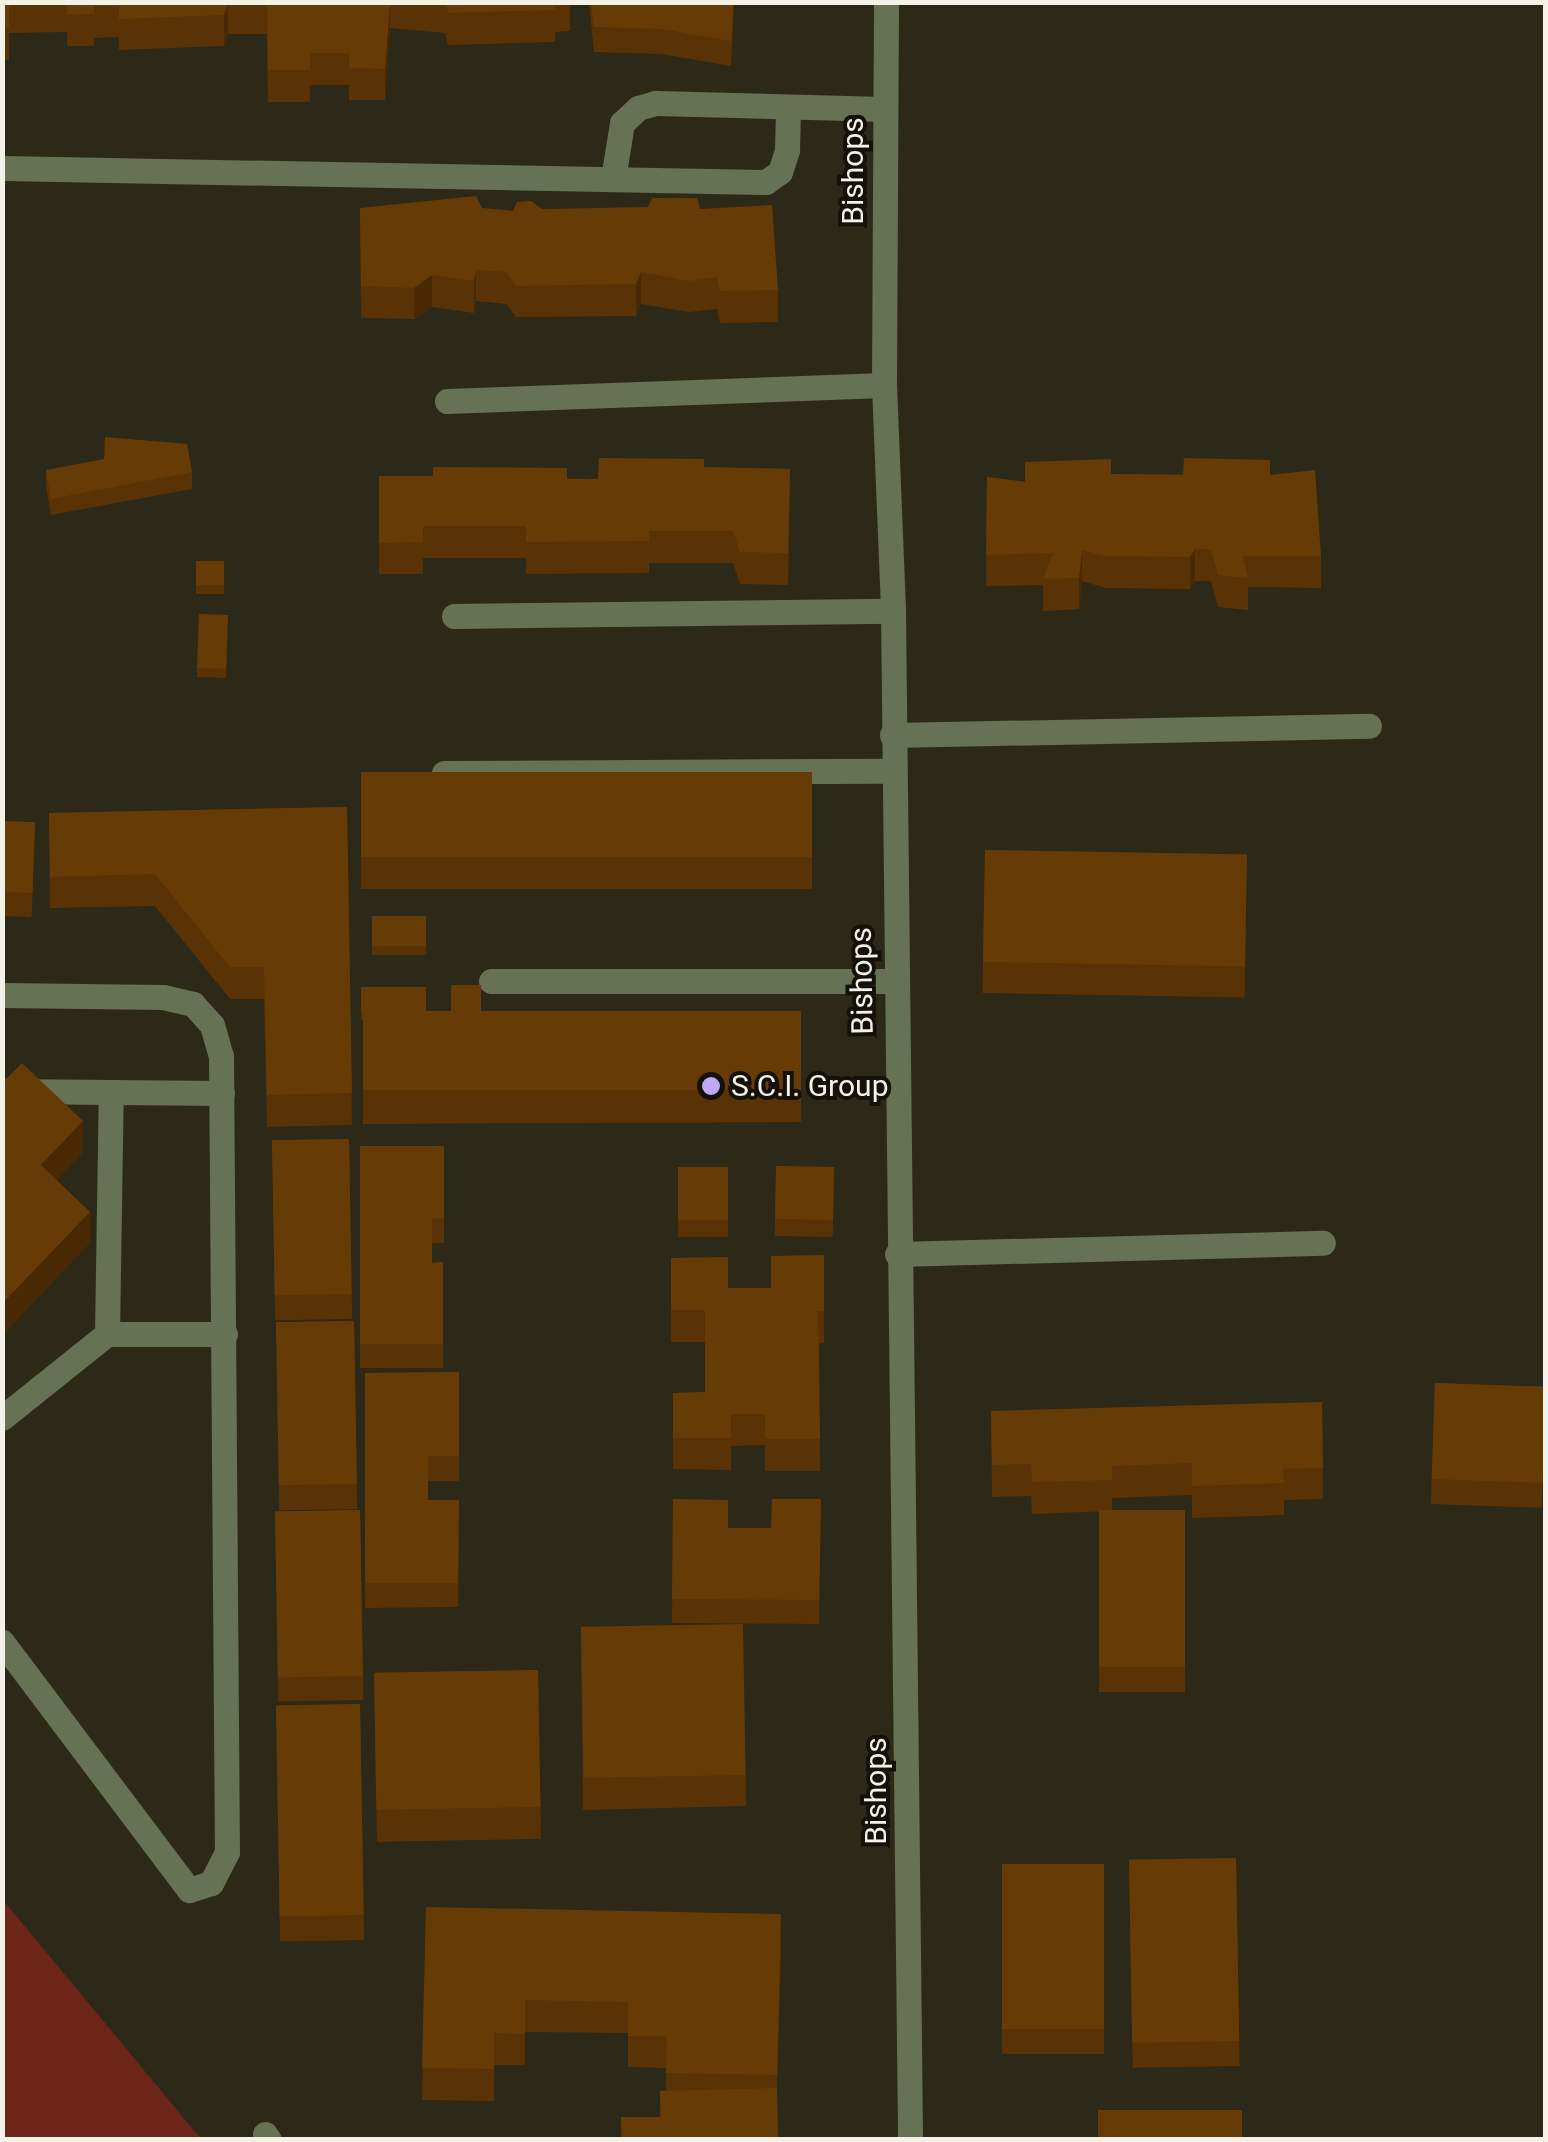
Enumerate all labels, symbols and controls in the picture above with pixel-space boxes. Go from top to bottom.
street label: Bishops [835,117,871,225]
street label: Bishops [843,927,881,1035]
place label: S.C.I. Group [731,1068,888,1104]
marker: S.C.I. Group [700,1075,722,1097]
street label: Bishops [858,1737,894,1845]

